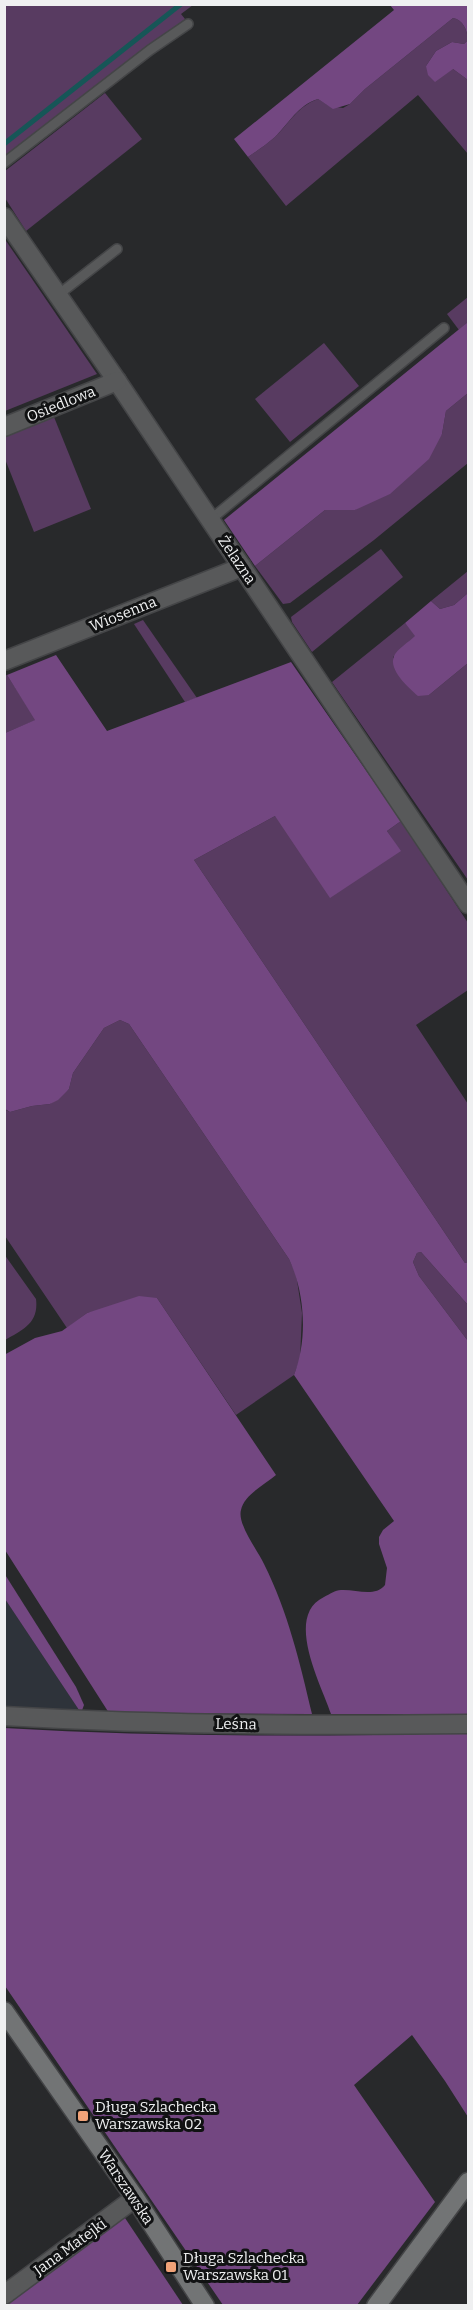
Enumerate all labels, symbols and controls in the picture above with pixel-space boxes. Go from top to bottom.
street label: Osiedlowa [24,382,98,426]
street label: Żelazna [214,532,260,588]
street label: Wiosenna [87,592,159,636]
street label: Leśna [215,1715,257,1733]
place label: Długa Szlachecka Warszawska 02 [95,2098,217,2133]
marker: Długa Szlachecka Warszawska 02 [76,2109,90,2123]
street label: Warszawska [94,2146,158,2228]
street label: Jana Matejki [30,2214,110,2280]
place label: Długa Szlachecka Warszawska 01 [183,2249,305,2284]
marker: Długa Szlachecka Warszawska 01 [164,2260,178,2274]

